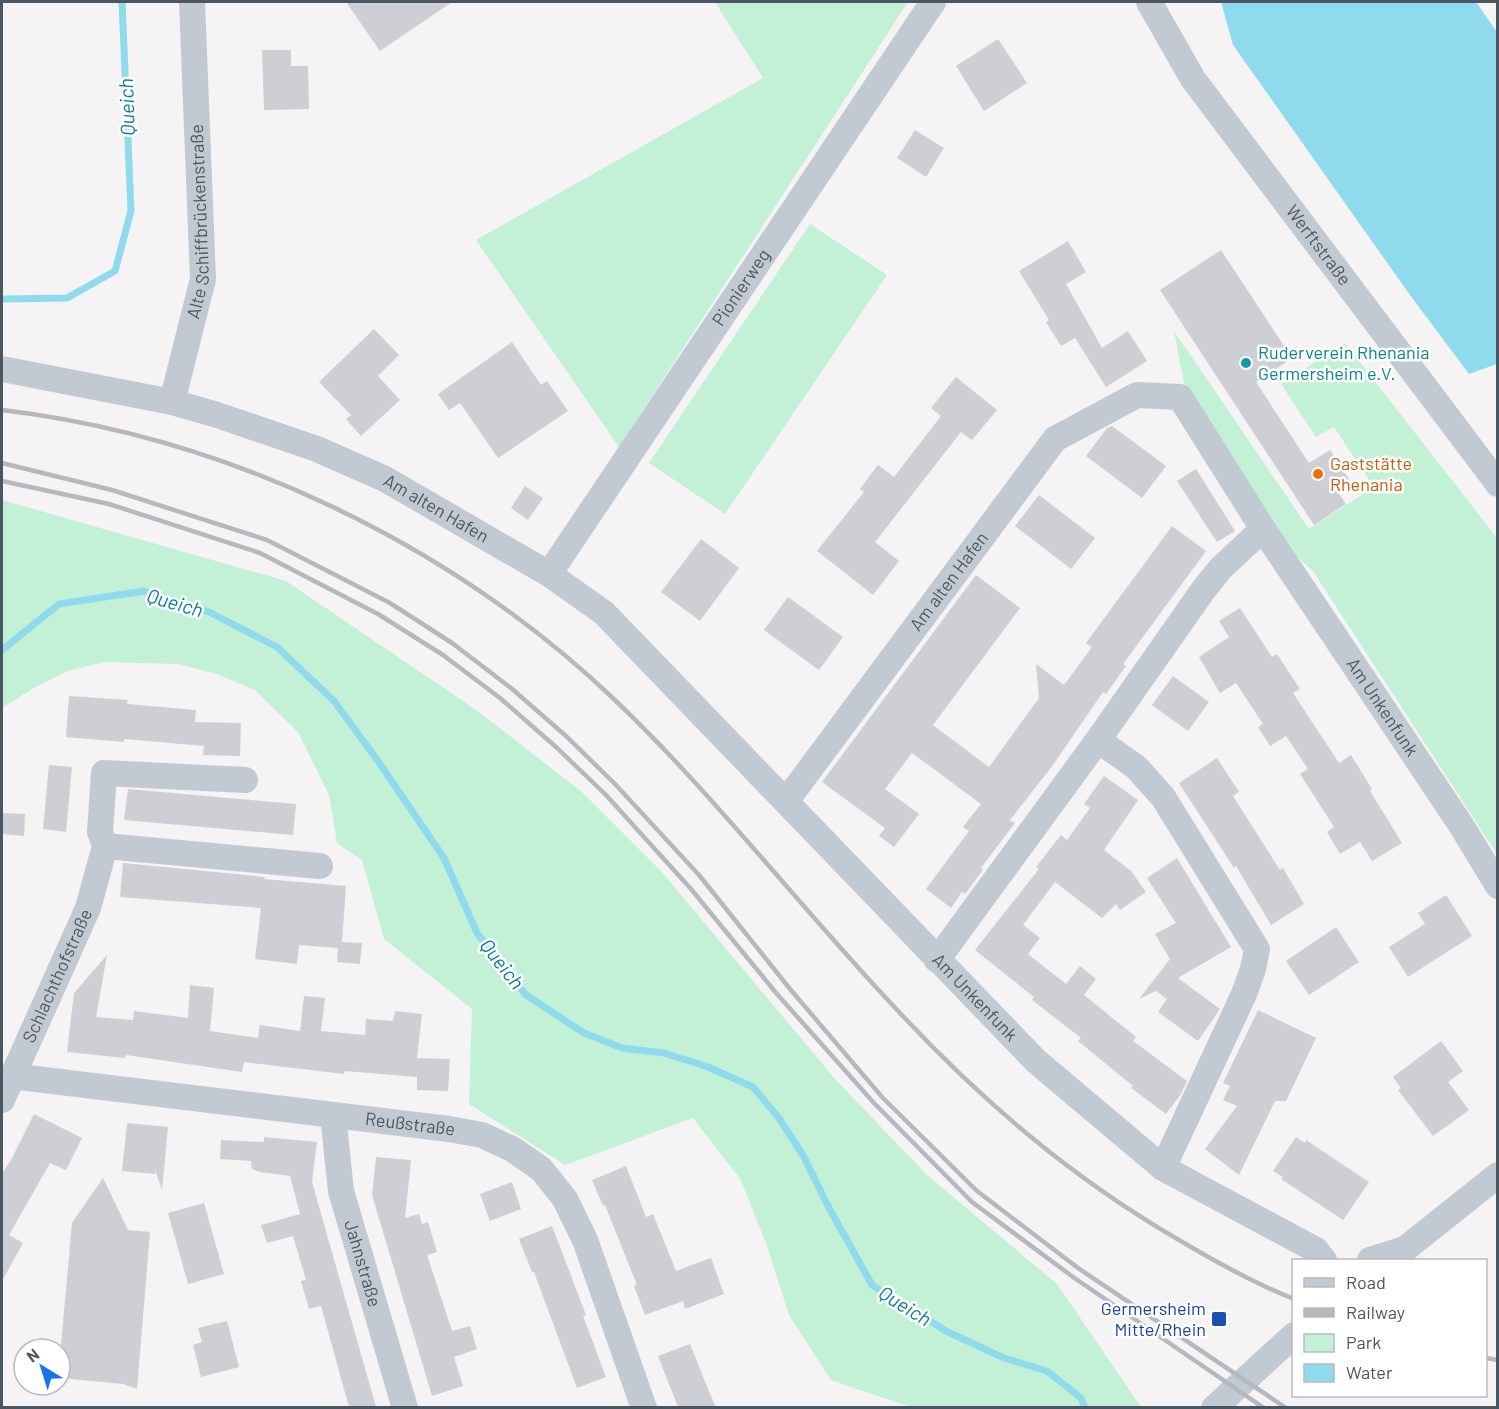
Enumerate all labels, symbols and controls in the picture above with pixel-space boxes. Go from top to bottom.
water label: Queich [113,78,139,136]
street label: Alte Schiffbrückenstraße [181,124,214,321]
street label: Werftstraße [1282,200,1356,289]
street label: Pionierweg [707,244,774,330]
place label: Ruderverein Rhenania Germersheim e.V. [1258,341,1430,384]
marker: Ruderverein Rhenania Germersheim e.V. [1239,356,1253,370]
place label: Gaststätte Rhenania [1330,452,1412,495]
marker: Gaststätte Rhenania [1311,467,1325,481]
street label: Am alten Hafen [380,469,493,547]
street label: Am alten Hafen [904,527,992,635]
water label: Queich [144,583,206,621]
street label: Am Unkenfunk [1342,653,1424,760]
street label: Schlachthofstraße [17,905,96,1046]
water label: Queich [476,933,530,993]
street label: Am Unkenfunk [928,948,1023,1045]
street label: Reußstraße [364,1107,457,1140]
street label: Jahnstraße [340,1217,387,1309]
legend [1292,1259,1487,1397]
text: Road [1346,1271,1386,1293]
water label: Queich [875,1280,936,1331]
place label: Germersheim Mitte/Rhein [1101,1297,1206,1340]
text: Railway [1346,1301,1405,1323]
marker: Germersheim Mitte/Rhein [1210,1310,1228,1328]
text: Park [1346,1331,1381,1353]
north arrow [12,1337,72,1397]
text: N [22,1344,42,1366]
text: Water [1346,1361,1393,1383]

